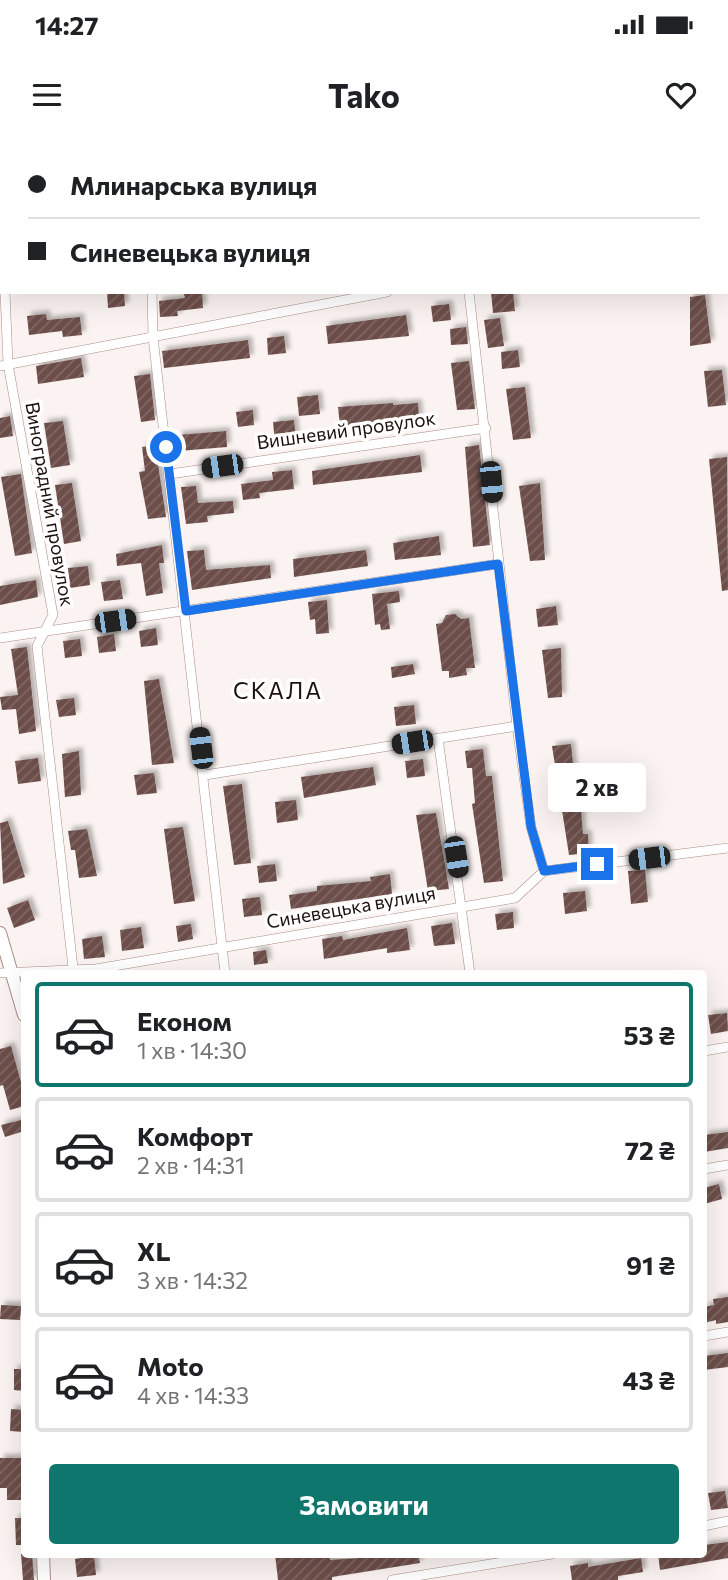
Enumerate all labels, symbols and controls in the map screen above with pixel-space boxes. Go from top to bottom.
text: 14:27 [35,9,99,40]
text: Tako [328,75,400,115]
icon: menu [28,76,66,114]
icon: heart [662,76,700,114]
text: Млинарська вулиця [70,169,317,200]
text: Синевецька вулиця [70,236,311,267]
street label: Виноградний провулок [21,400,80,608]
street label: Вишневий провулок [255,406,437,453]
route start [150,431,182,463]
car [200,453,245,479]
car [479,460,504,504]
car [93,608,138,634]
district label: СКАЛА [233,676,323,704]
car [189,726,214,770]
car [390,728,435,756]
callout: 2 хв [548,762,646,812]
text: 2 хв [575,773,619,801]
car [443,835,470,879]
car [627,845,672,871]
route end [581,848,613,880]
street label: Синевецька вулиця [264,880,437,933]
icon: car [53,1003,116,1066]
text: Економ [137,1005,232,1036]
text: 53 ₴ [623,1019,675,1050]
text: 1 хв · 14:30 [137,1036,247,1064]
icon: car [53,1118,116,1181]
text: Комфорт [137,1120,253,1151]
text: 72 ₴ [625,1134,675,1165]
text: 2 хв · 14:31 [137,1151,245,1179]
icon: car [53,1233,116,1296]
text: XL [137,1235,171,1266]
text: 91 ₴ [626,1249,675,1280]
text: 3 хв · 14:32 [137,1266,248,1294]
icon: car [53,1348,116,1411]
text: Moto [137,1350,204,1381]
text: 43 ₴ [623,1364,675,1395]
text: 4 хв · 14:33 [137,1381,249,1409]
button: Замовити [49,1464,679,1544]

